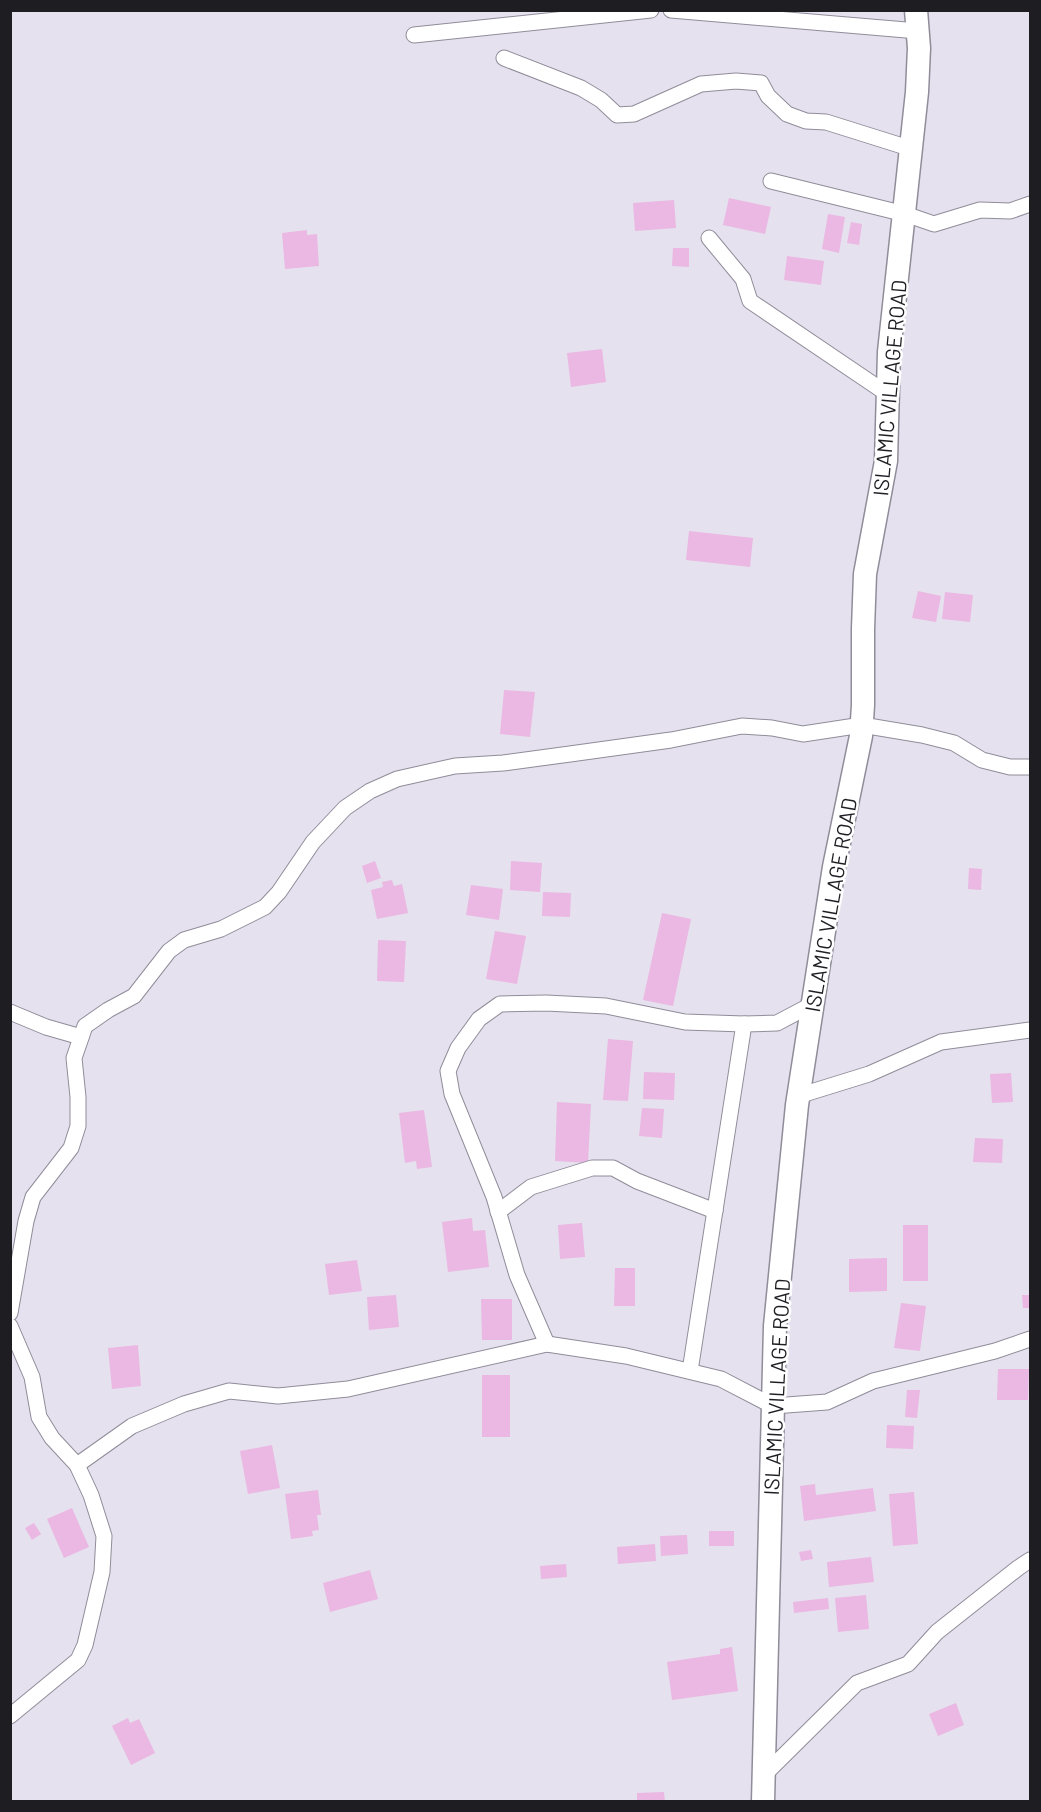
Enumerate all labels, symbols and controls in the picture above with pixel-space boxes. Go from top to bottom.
street label: ISLAMIC VILLAGE ROAD [867,279,911,497]
street label: ISLAMIC VILLAGE ROAD [799,796,861,1014]
street label: ISLAMIC VILLAGE ROAD [758,1278,794,1496]

